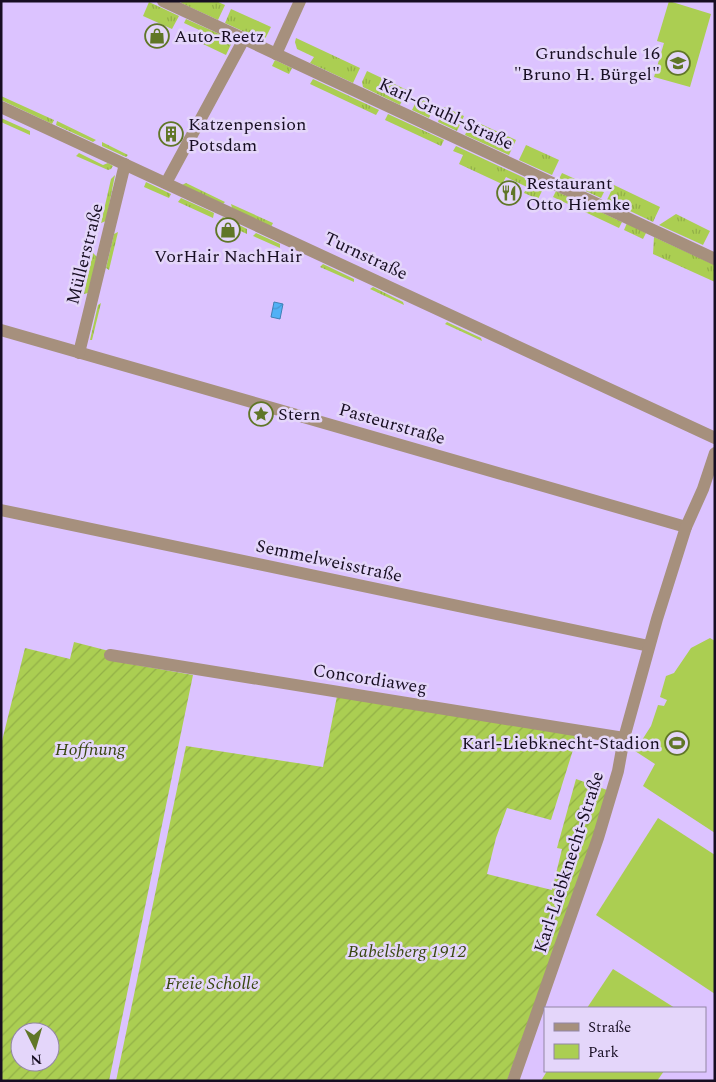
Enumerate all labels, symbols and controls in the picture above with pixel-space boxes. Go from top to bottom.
shop icon: Auto-Reetz [144,23,170,49]
place label: Auto-Reetz [174,23,265,50]
place label: Grundschule 16 "Bruno H. Bürgel" [514,40,660,88]
school or university icon: Grundschule 16 "Bruno H. Bürgel" [665,50,691,76]
street label: Karl-Gruhl-Straße [374,71,518,157]
place label: Katzenpension Potsdam [188,111,307,159]
building icon: Katzenpension Potsdam [158,121,184,147]
place label: Restaurant Otto Hiemke [526,170,630,218]
restaurant icon: Restaurant Otto Hiemke [496,180,522,206]
street label: Müllerstraße [59,200,111,308]
shop icon: VorHair NachHair [215,217,241,243]
street label: Turnstraße [320,225,412,287]
place label: VorHair NachHair [154,243,302,270]
street label: Pasteurstraße [336,396,448,452]
place icon: Stern [248,401,274,427]
place label: Stern [278,401,320,428]
street label: Semmelweisstraße [253,532,405,590]
street label: Concordiaweg [311,657,429,701]
place label: Karl-Liebknecht-Stadion [462,730,660,757]
sports icon: Karl-Liebknecht-Stadion [664,730,690,756]
park label: Hoffnung [55,736,126,763]
street label: Karl-Liebknecht-Straße [527,768,611,956]
park label: Babelsberg 1912 [348,938,467,965]
park label: Freie Scholle [165,970,259,997]
legend [544,1007,706,1072]
text: Straße [588,1016,631,1039]
north arrow [10,1022,60,1072]
text: Park [588,1041,619,1064]
text: N [29,1048,43,1070]

